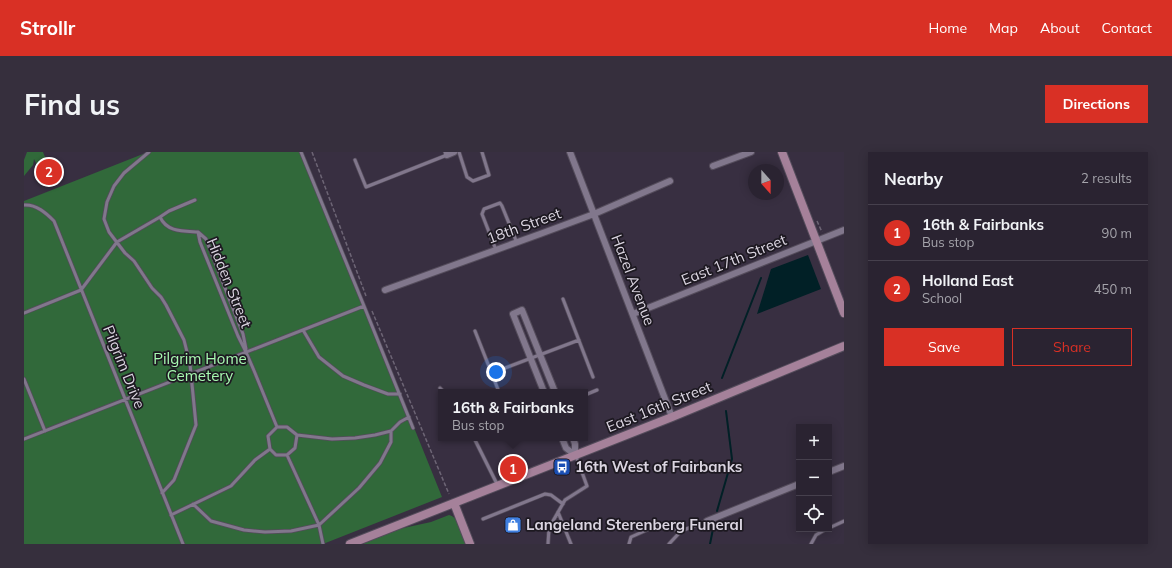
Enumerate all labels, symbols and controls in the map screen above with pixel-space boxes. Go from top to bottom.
text: Strollr [20,16,75,40]
text: Home [928,19,967,37]
text: Map [989,19,1018,37]
text: About [1040,19,1080,37]
text: Contact [1102,19,1152,37]
button: Directions [1045,85,1148,123]
text: Find us [24,87,120,122]
pin: 2 [36,157,62,187]
north arrow [748,164,784,200]
text: Nearby [884,168,943,189]
text: 2 results [1081,170,1132,186]
street label: 18th Street [484,203,563,248]
text: 16th & Fairbanks [922,215,1044,234]
text: 1 [893,225,901,241]
text: 90 m [1102,225,1132,241]
street label: East 17th Street [678,230,789,289]
street label: Hazel Avenue [607,232,660,328]
text: Bus stop [922,234,974,250]
street label: Hidden Street [203,235,256,331]
text: Holland East [922,271,1013,290]
text: 2 [893,281,901,297]
text: 450 m [1094,281,1132,297]
text: School [922,290,962,306]
street label: Pilgrim Drive [99,322,150,411]
button: Save [884,328,1004,366]
button: Share [1012,328,1132,366]
park label: Pilgrim Home Cemetery [153,349,247,385]
your location [486,362,506,382]
street label: East 16th Street [603,377,714,436]
popup [438,389,588,441]
text: 16th & Fairbanks [452,398,574,417]
text: Bus stop [452,417,504,433]
map controls [796,424,832,532]
button: + [796,424,832,460]
pin: 1 [500,454,526,484]
bus stop icon: 16th West of Fairbanks [552,457,572,477]
place label: 16th West of Fairbanks [575,457,742,476]
button: − [796,460,832,496]
button: locate [796,496,832,532]
shop icon: Langeland Sterenberg Funeral [503,515,523,535]
place label: Langeland Sterenberg Funeral [526,515,743,534]

